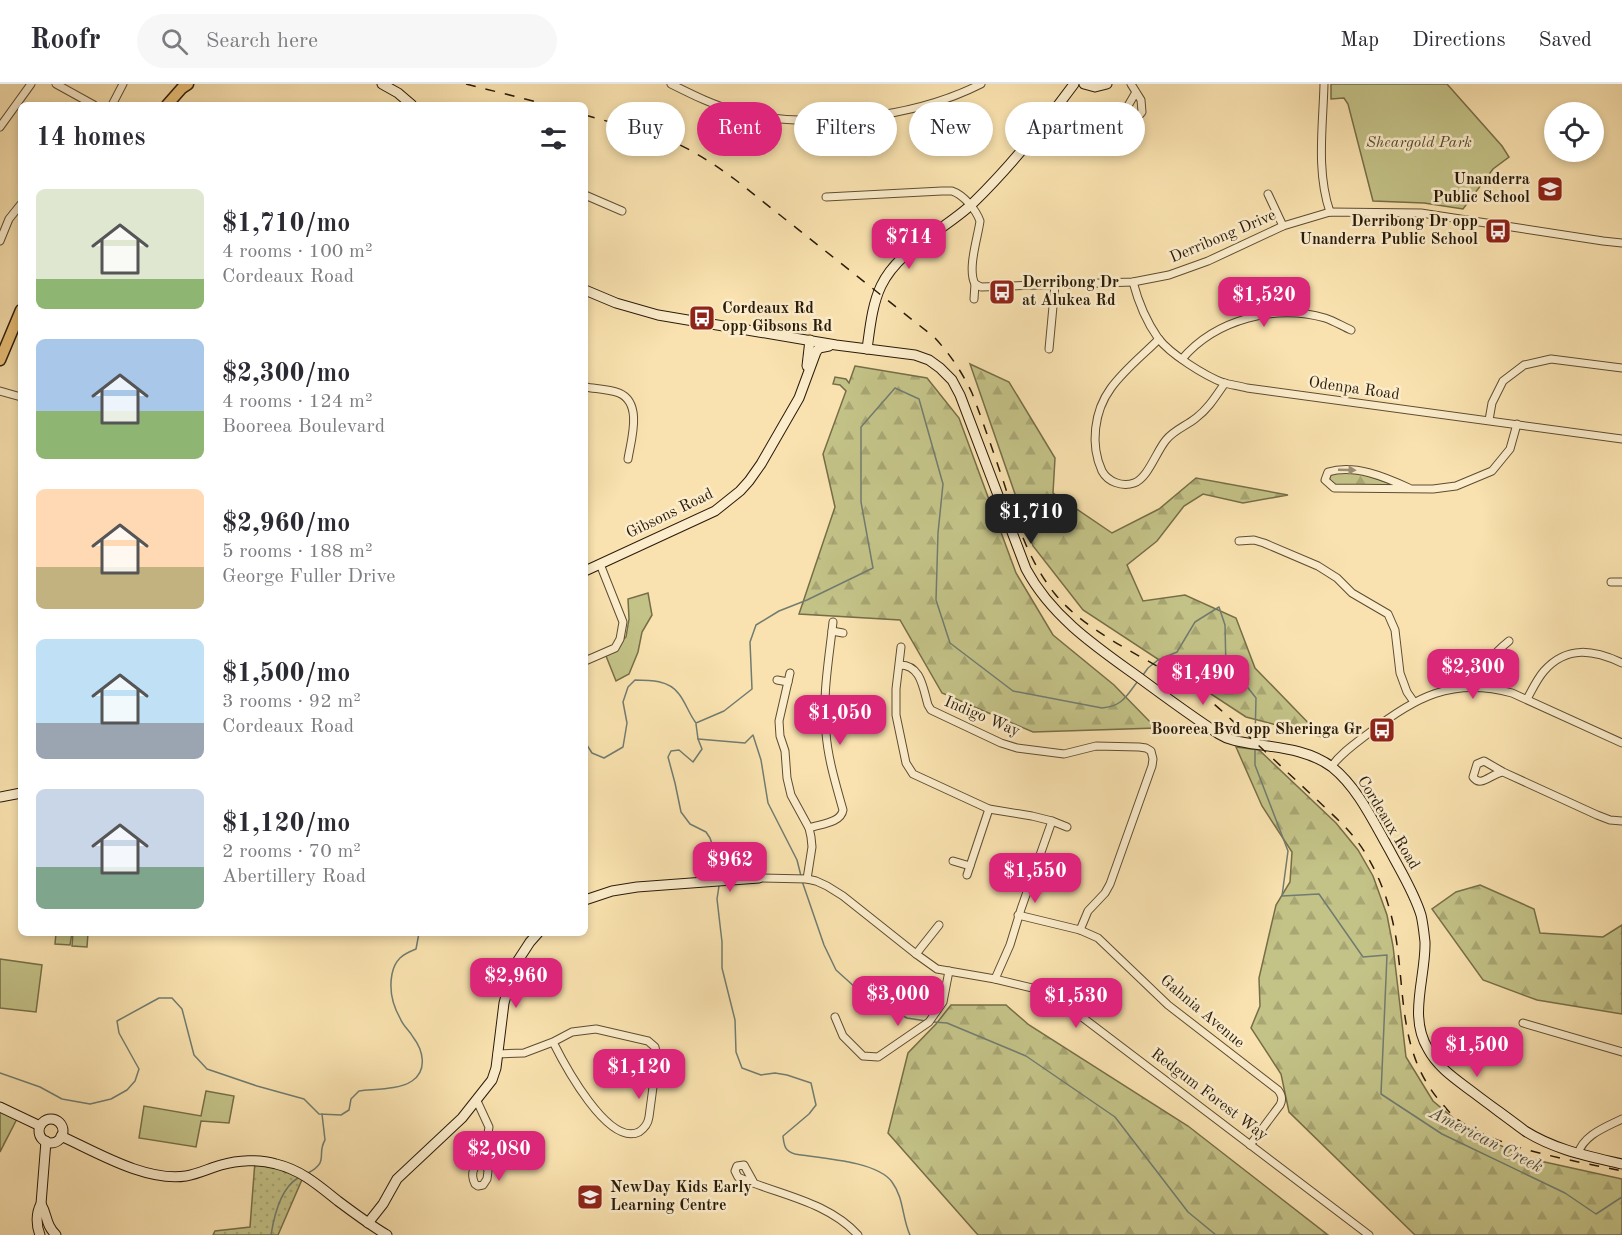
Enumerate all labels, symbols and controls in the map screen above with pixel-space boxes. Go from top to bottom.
search box [137,14,557,68]
icon: search [158,25,191,58]
text: Roofr [30,27,101,55]
text: Search here [206,30,318,52]
text: Map [1340,30,1379,51]
text: Directions [1412,30,1506,51]
text: Saved [1539,30,1592,51]
chip: Buy [606,102,685,156]
chip: Rent [697,102,782,156]
chip: Filters [794,102,897,156]
chip: New [909,102,993,156]
chip: Apartment [1005,102,1145,156]
map controls [1544,102,1604,162]
button: locate [1544,102,1604,162]
icon: filters [537,122,570,155]
text: 14 homes [36,125,145,151]
park label: Sheargold Park [1366,135,1472,151]
place label: Unanderra Public School [1432,172,1530,206]
school or university icon: Unanderra Public School [1535,174,1565,204]
street label: Derribong Drive [1168,207,1278,267]
text: $1,710/mo [222,211,350,237]
icon: home [84,213,156,285]
place label: Derribong Dr opp Unanderra Public School [1299,214,1478,248]
bus stop icon: Derribong Dr opp Unanderra Public School [1483,216,1513,246]
pin: $714 [873,219,945,270]
text: $714 [886,228,932,248]
text: 4 rooms · 100 m² [222,242,372,262]
text: Cordeaux Road [222,267,354,287]
place label: Derribong Dr at Alukea Rd [1022,275,1119,309]
bus stop icon: Derribong Dr at Alukea Rd [987,277,1017,307]
pin: $1,520 [1215,277,1313,328]
text: $1,520 [1232,286,1296,306]
place label: Cordeaux Rd opp Gibsons Rd [722,301,833,335]
bus stop icon: Cordeaux Rd opp Gibsons Rd [687,303,717,333]
text: $2,300/mo [222,361,350,387]
icon: home [84,363,156,435]
street label: Odenpa Road [1307,375,1401,403]
text: 4 rooms · 124 m² [222,392,372,412]
text: Booreea Boulevard [222,417,385,437]
one-way arrow [1338,466,1357,475]
street label: Gibsons Road [624,486,716,542]
pin: $1,710 [982,494,1080,545]
text: $1,710 [999,503,1063,523]
text: $2,960/mo [222,511,350,537]
icon: home [84,513,156,585]
text: 5 rooms · 188 m² [222,542,372,562]
text: George Fuller Drive [222,567,395,587]
pin: $2,300 [1424,649,1522,700]
pin: $1,490 [1154,655,1252,706]
text: $2,300 [1441,658,1505,678]
text: $1,500/mo [222,661,350,687]
icon: home [84,663,156,735]
text: $1,490 [1171,664,1235,684]
text: 3 rooms · 92 m² [222,692,361,712]
street label: Indigo Way [942,694,1023,740]
pin: $1,050 [791,695,889,746]
text: $1,050 [808,704,872,724]
bus stop icon: Booreea Bvd opp Sheringa Gr [1367,715,1397,745]
text: Cordeaux Road [222,717,354,737]
place label: Booreea Bvd opp Sheringa Gr [1151,722,1362,738]
street label: Cordeaux Road [1354,774,1422,872]
text: $1,120/mo [222,811,350,837]
icon: home [84,813,156,885]
text: 2 rooms · 70 m² [222,842,361,862]
pin: $962 [694,842,766,893]
text: $962 [707,851,753,871]
pin: $1,550 [986,853,1084,904]
text: $1,550 [1003,862,1067,882]
text: Abertillery Road [222,867,366,887]
pin: $2,960 [467,958,565,1009]
text: $2,960 [484,967,548,987]
street label: Gahnia Avenue [1157,972,1247,1052]
pin: $3,000 [849,976,947,1027]
pin: $1,530 [1027,978,1125,1029]
text: $3,000 [866,985,930,1005]
text: $1,530 [1044,987,1108,1007]
pin: $1,500 [1428,1027,1526,1078]
text: $1,500 [1445,1036,1509,1056]
street label: Redgum Forest Way [1147,1046,1271,1144]
pin: $1,120 [590,1049,688,1100]
text: $1,120 [607,1058,671,1078]
water label: American Creek [1425,1103,1546,1176]
pin: $2,080 [450,1131,548,1182]
text: $2,080 [467,1140,531,1160]
place label: NewDay Kids Early Learning Centre [610,1180,752,1214]
school or university icon: NewDay Kids Early Learning Centre [575,1182,605,1212]

